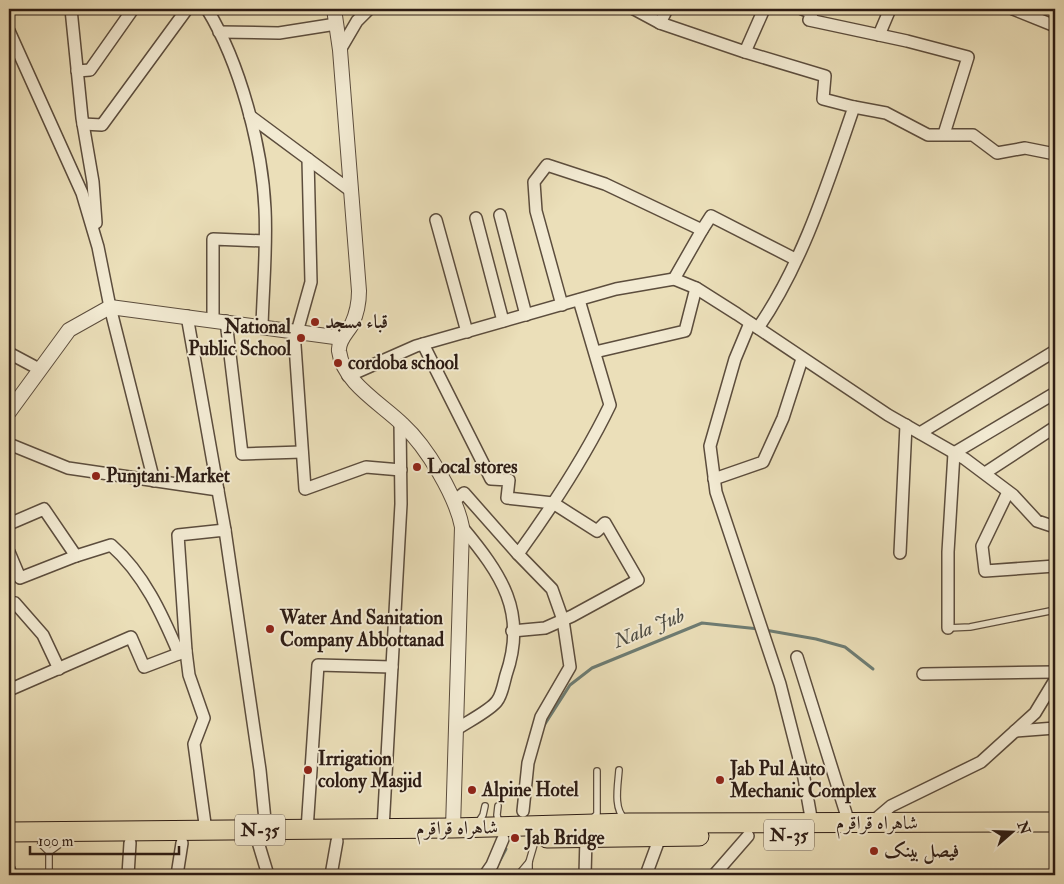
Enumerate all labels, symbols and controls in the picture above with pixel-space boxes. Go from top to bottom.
place label: قباء مسجد [325,310,388,334]
place label: National Public School [188,315,291,361]
marker: قباء مسجد [309,316,321,328]
marker: National Public School [295,332,307,344]
place label: cordoba school [348,351,459,375]
marker: cordoba school [332,357,344,369]
place label: Local stores [427,455,518,479]
marker: Local stores [411,461,423,473]
place label: Punjtani Market [106,464,231,488]
marker: Punjtani Market [90,470,102,482]
water label: Nala Jub [609,602,689,654]
place label: Water And Sanitation Company Abbottanad [279,606,445,653]
marker: Water And Sanitation Company Abbottanad [264,623,276,635]
place label: Irrigation colony Masjid [318,747,422,794]
place label: Jab Pul Auto Mechanic Complex [729,757,877,804]
marker: Irrigation colony Masjid [302,764,314,776]
marker: Jab Pul Auto Mechanic Complex [714,774,726,786]
place label: Alpine Hotel [481,778,579,803]
marker: Alpine Hotel [466,784,478,796]
north arrow [986,806,1036,856]
street label: شاہراہ قراقرم [836,811,918,839]
road number: N-35 [235,814,285,846]
street label: شاہراہ قراقرم [416,815,498,845]
text: N [1013,818,1034,837]
road number: N-35 [764,820,814,850]
scale bar [30,824,179,856]
place label: Jab Bridge [524,826,605,851]
text: 100 m [38,832,74,851]
marker: Jab Bridge [509,832,521,844]
place label: فیصل بینک [884,839,959,864]
marker: فیصل بینک [868,845,880,857]

